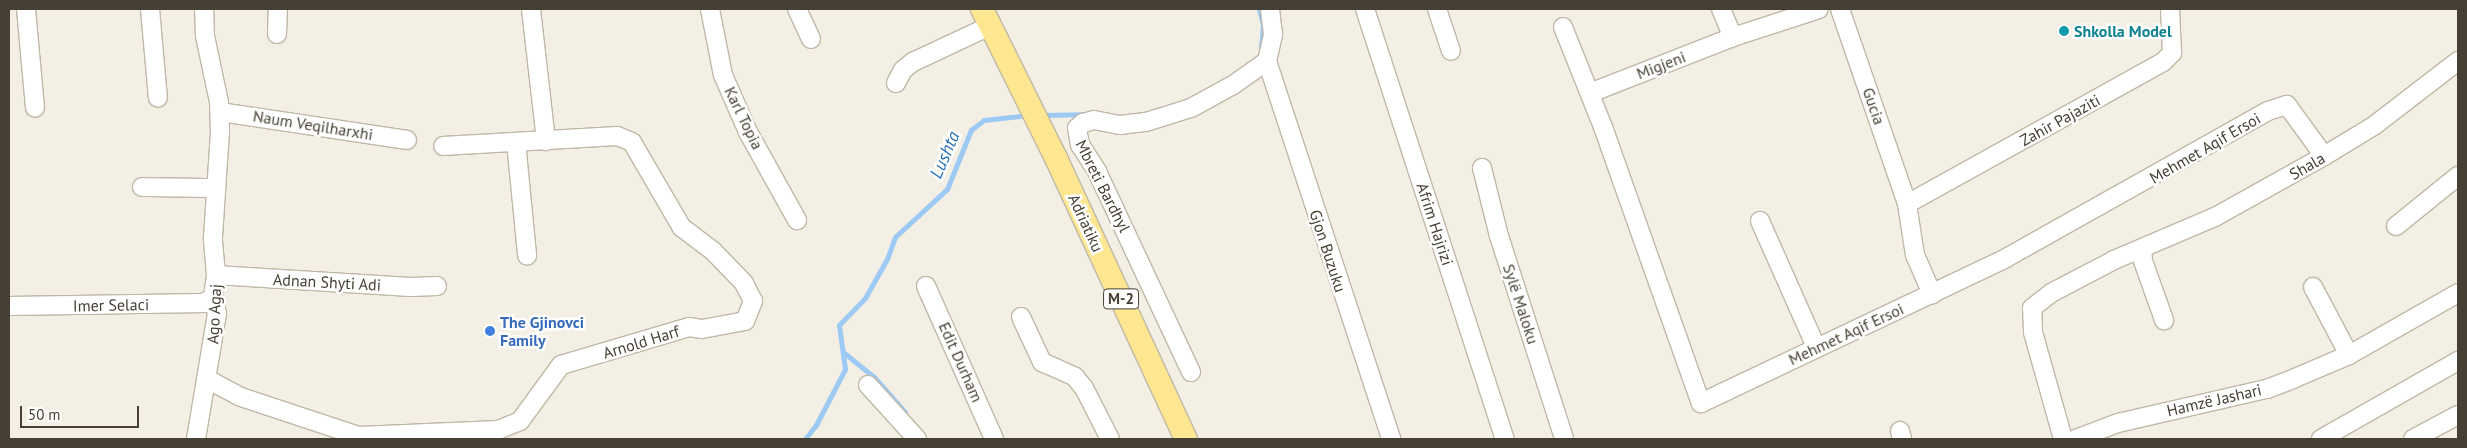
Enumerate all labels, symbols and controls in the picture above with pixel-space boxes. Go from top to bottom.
place label: Shkolla Model [2074,21,2172,41]
marker: Shkolla Model [2058,25,2070,37]
street label: Migjeni [1634,47,1688,83]
street label: Karl Topia [720,83,768,153]
street label: Gucia [1859,85,1889,127]
street label: Zahir Pajaziti [2017,90,2103,150]
street label: Naum Veqilharxhi [251,106,375,144]
street label: Mehmet Aqif Ersoi [2146,108,2264,188]
water label: Lushta [925,128,965,182]
street label: Mbreti Bardhyl [1072,137,1134,235]
street label: Shala [2286,148,2328,184]
street label: Afrim Hajrizi [1413,180,1457,268]
street label: Adriatiku [1064,191,1108,255]
street label: Gjon Buzuku [1306,207,1350,295]
street label: Sylë Maloku [1499,261,1543,347]
street label: Adnan Shyti Adi [272,270,382,294]
street label: Ago Agaj [203,283,225,345]
road number: M-2 [1102,286,1140,312]
street label: Imer Selaci [73,295,149,315]
street label: Mehmet Aqif Ersoi [1785,299,1907,369]
place label: The Gjinovci Family [500,312,584,350]
street label: Edit Durham [935,319,987,405]
street label: Arnold Harf [600,321,682,363]
marker: The Gjinovci Family [484,325,496,337]
street label: Hamzë Jashari [2165,380,2263,420]
scale bar [22,396,141,428]
text: 50 m [28,405,61,424]

